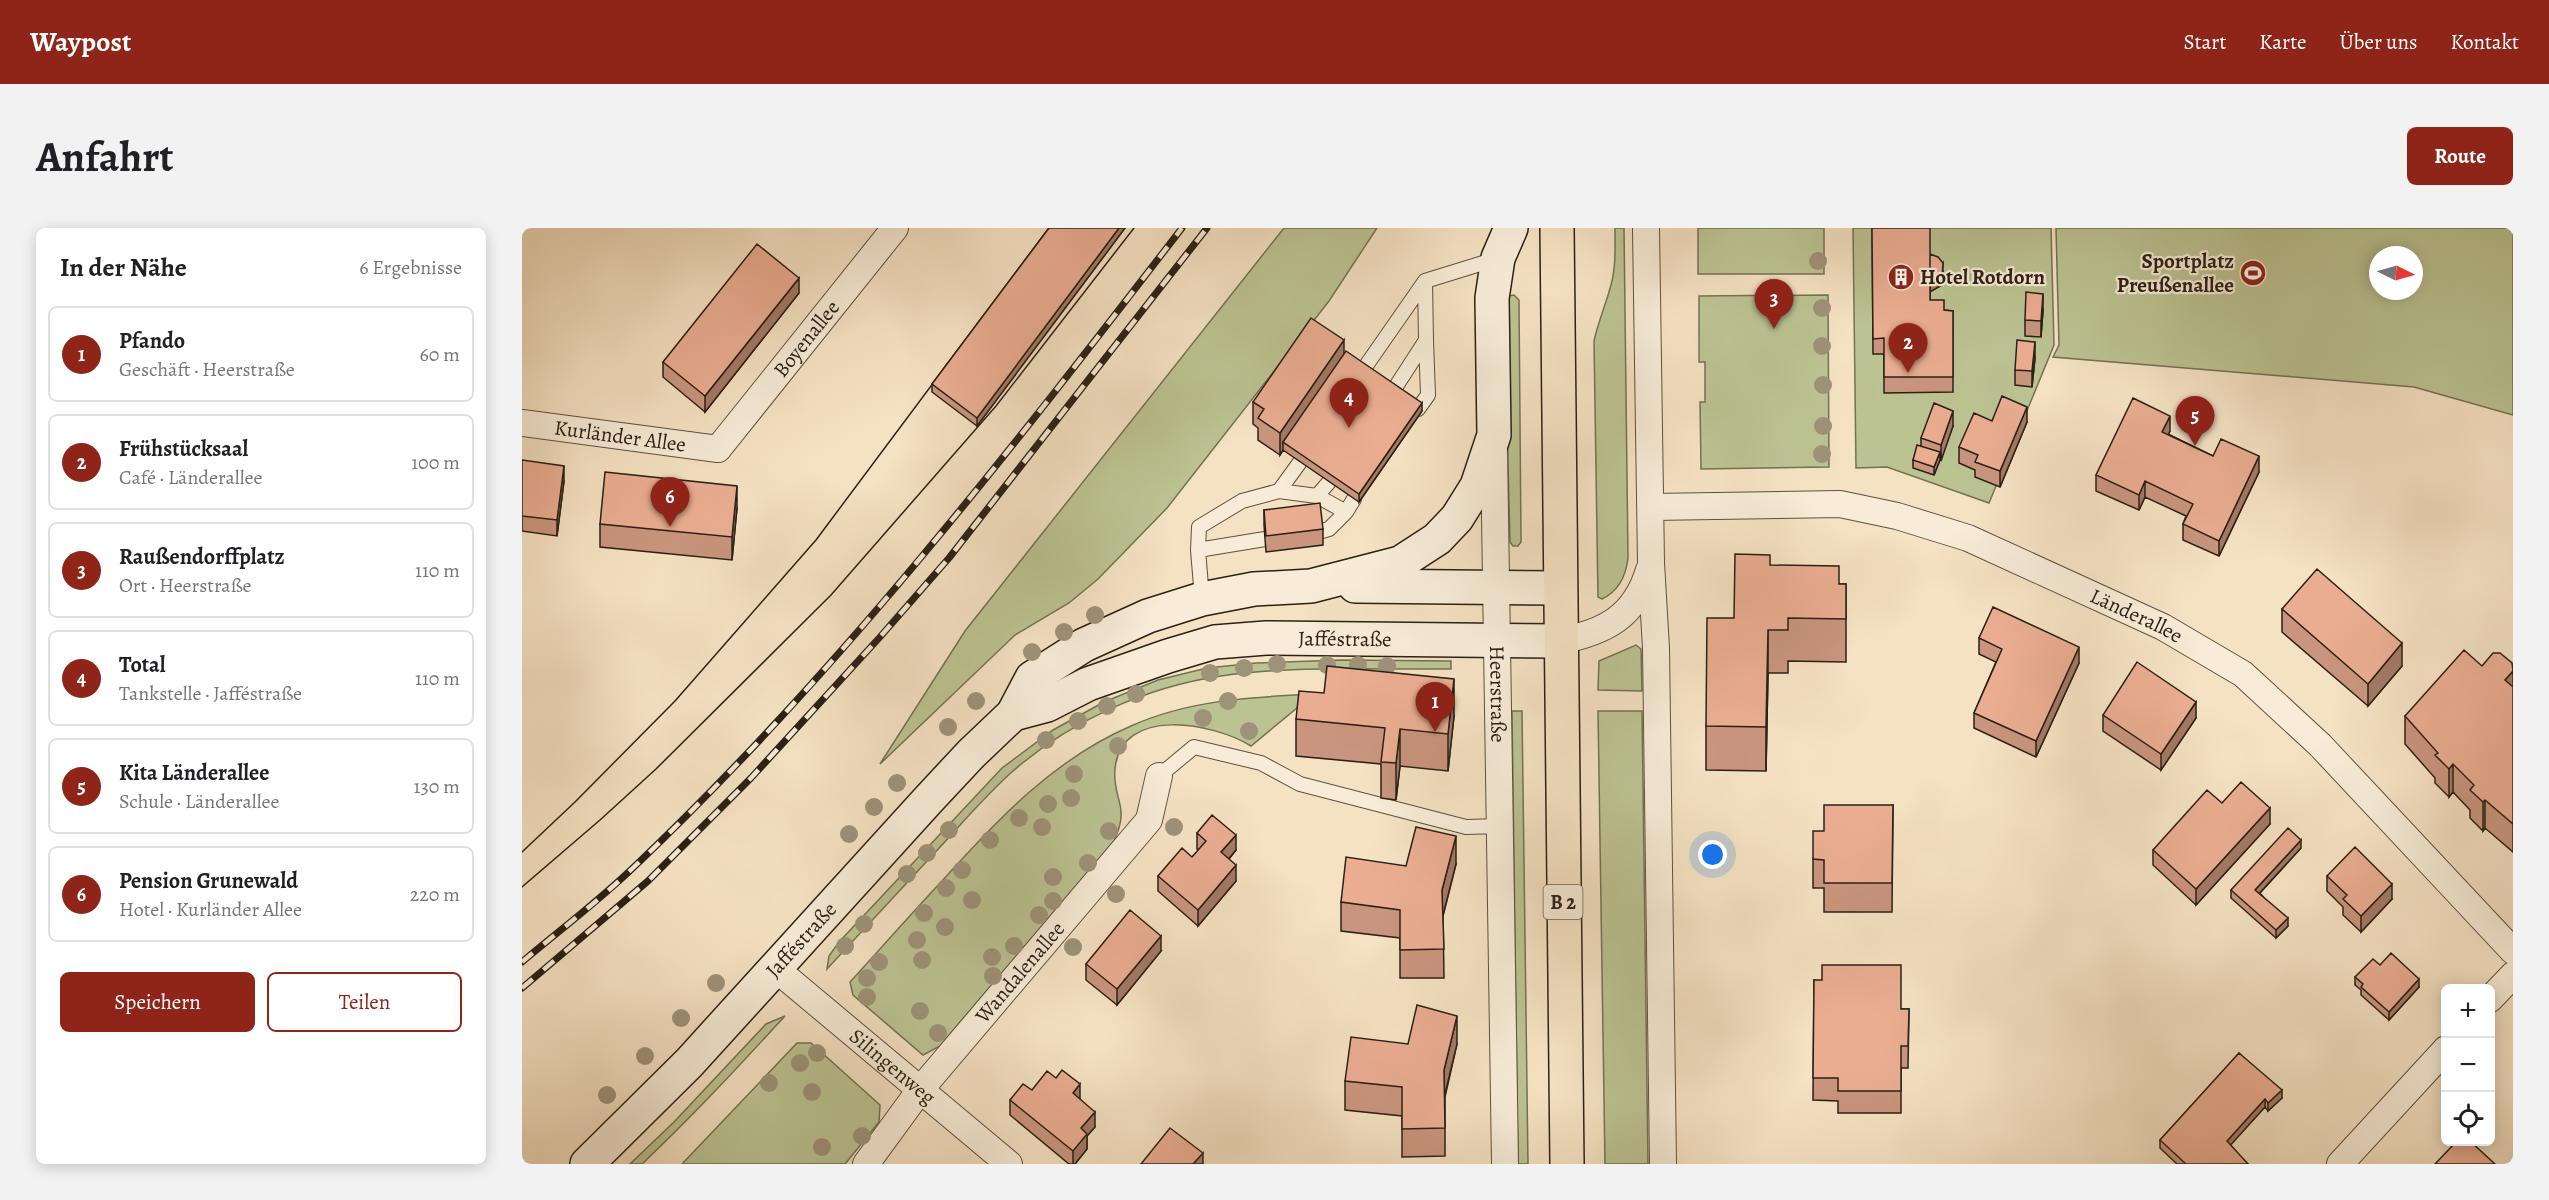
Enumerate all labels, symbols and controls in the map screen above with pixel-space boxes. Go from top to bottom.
text: Waypost [30,23,131,61]
text: Start [2184,28,2226,56]
text: Karte [2259,28,2307,56]
text: Über uns [2340,28,2417,56]
text: Kontakt [2450,28,2519,56]
button: Route [2407,127,2513,185]
text: Anfahrt [36,128,173,185]
north arrow [2369,246,2423,300]
place label: Sportplatz Preußenallee [2117,247,2234,299]
text: In der Nähe [60,250,187,285]
text: 6 Ergebnisse [359,254,462,281]
sports icon: Sportplatz Preußenallee [2238,258,2268,288]
building icon: Hotel Rotdorn [1886,262,1916,292]
place label: Hotel Rotdorn [1920,263,2045,291]
pin: 3 [1754,279,1794,329]
street label: Boyenallee [767,294,846,383]
pin: 2 [1888,324,1928,373]
text: Pfando [119,326,185,356]
text: 1 [78,341,85,368]
text: 60 m [420,341,460,368]
text: Geschäft · Heerstraße [119,356,295,383]
pin: 4 [1330,378,1368,428]
pin: 5 [2176,396,2214,446]
street label: Kurländer Allee [553,413,688,459]
text: Frühstücksaal [119,434,248,464]
text: 2 [77,449,86,476]
text: 100 m [411,449,460,476]
text: Café · Länderallee [119,464,263,491]
pin: 6 [650,478,690,527]
text: Raußendorffplatz [119,542,285,572]
text: 3 [77,557,86,584]
text: 110 m [415,557,460,584]
text: Ort · Heerstraße [119,572,251,599]
street label: Länderallee [2086,582,2188,650]
street label: Jafféstraße [1298,624,1392,653]
street label: Heerstraße [1483,645,1513,743]
text: Total [119,650,166,680]
text: 4 [77,665,86,692]
text: 110 m [415,665,460,692]
text: Tankstelle · Jafféstraße [119,680,302,707]
pin: 1 [1416,682,1454,732]
text: Kita Länderallee [119,758,269,788]
text: 5 [77,773,86,800]
text: 130 m [414,773,460,800]
text: Schule · Länderallee [119,788,279,815]
your location [1698,840,1727,869]
text: Pension Grunewald [119,866,298,896]
text: 6 [77,881,86,908]
text: 220 m [410,881,460,908]
road number: B 2 [1544,885,1582,919]
text: Hotel · Kurländer Allee [119,896,302,923]
street label: Jafféstraße [759,896,843,984]
street label: Wandalenallee [968,915,1071,1030]
button: Speichern [60,972,255,1032]
button: Teilen [267,972,462,1032]
map controls [2441,984,2495,1146]
button: + [2441,984,2495,1038]
street label: Silingenweg [843,1022,942,1111]
button: − [2441,1038,2495,1092]
button: locate [2441,1092,2495,1146]

